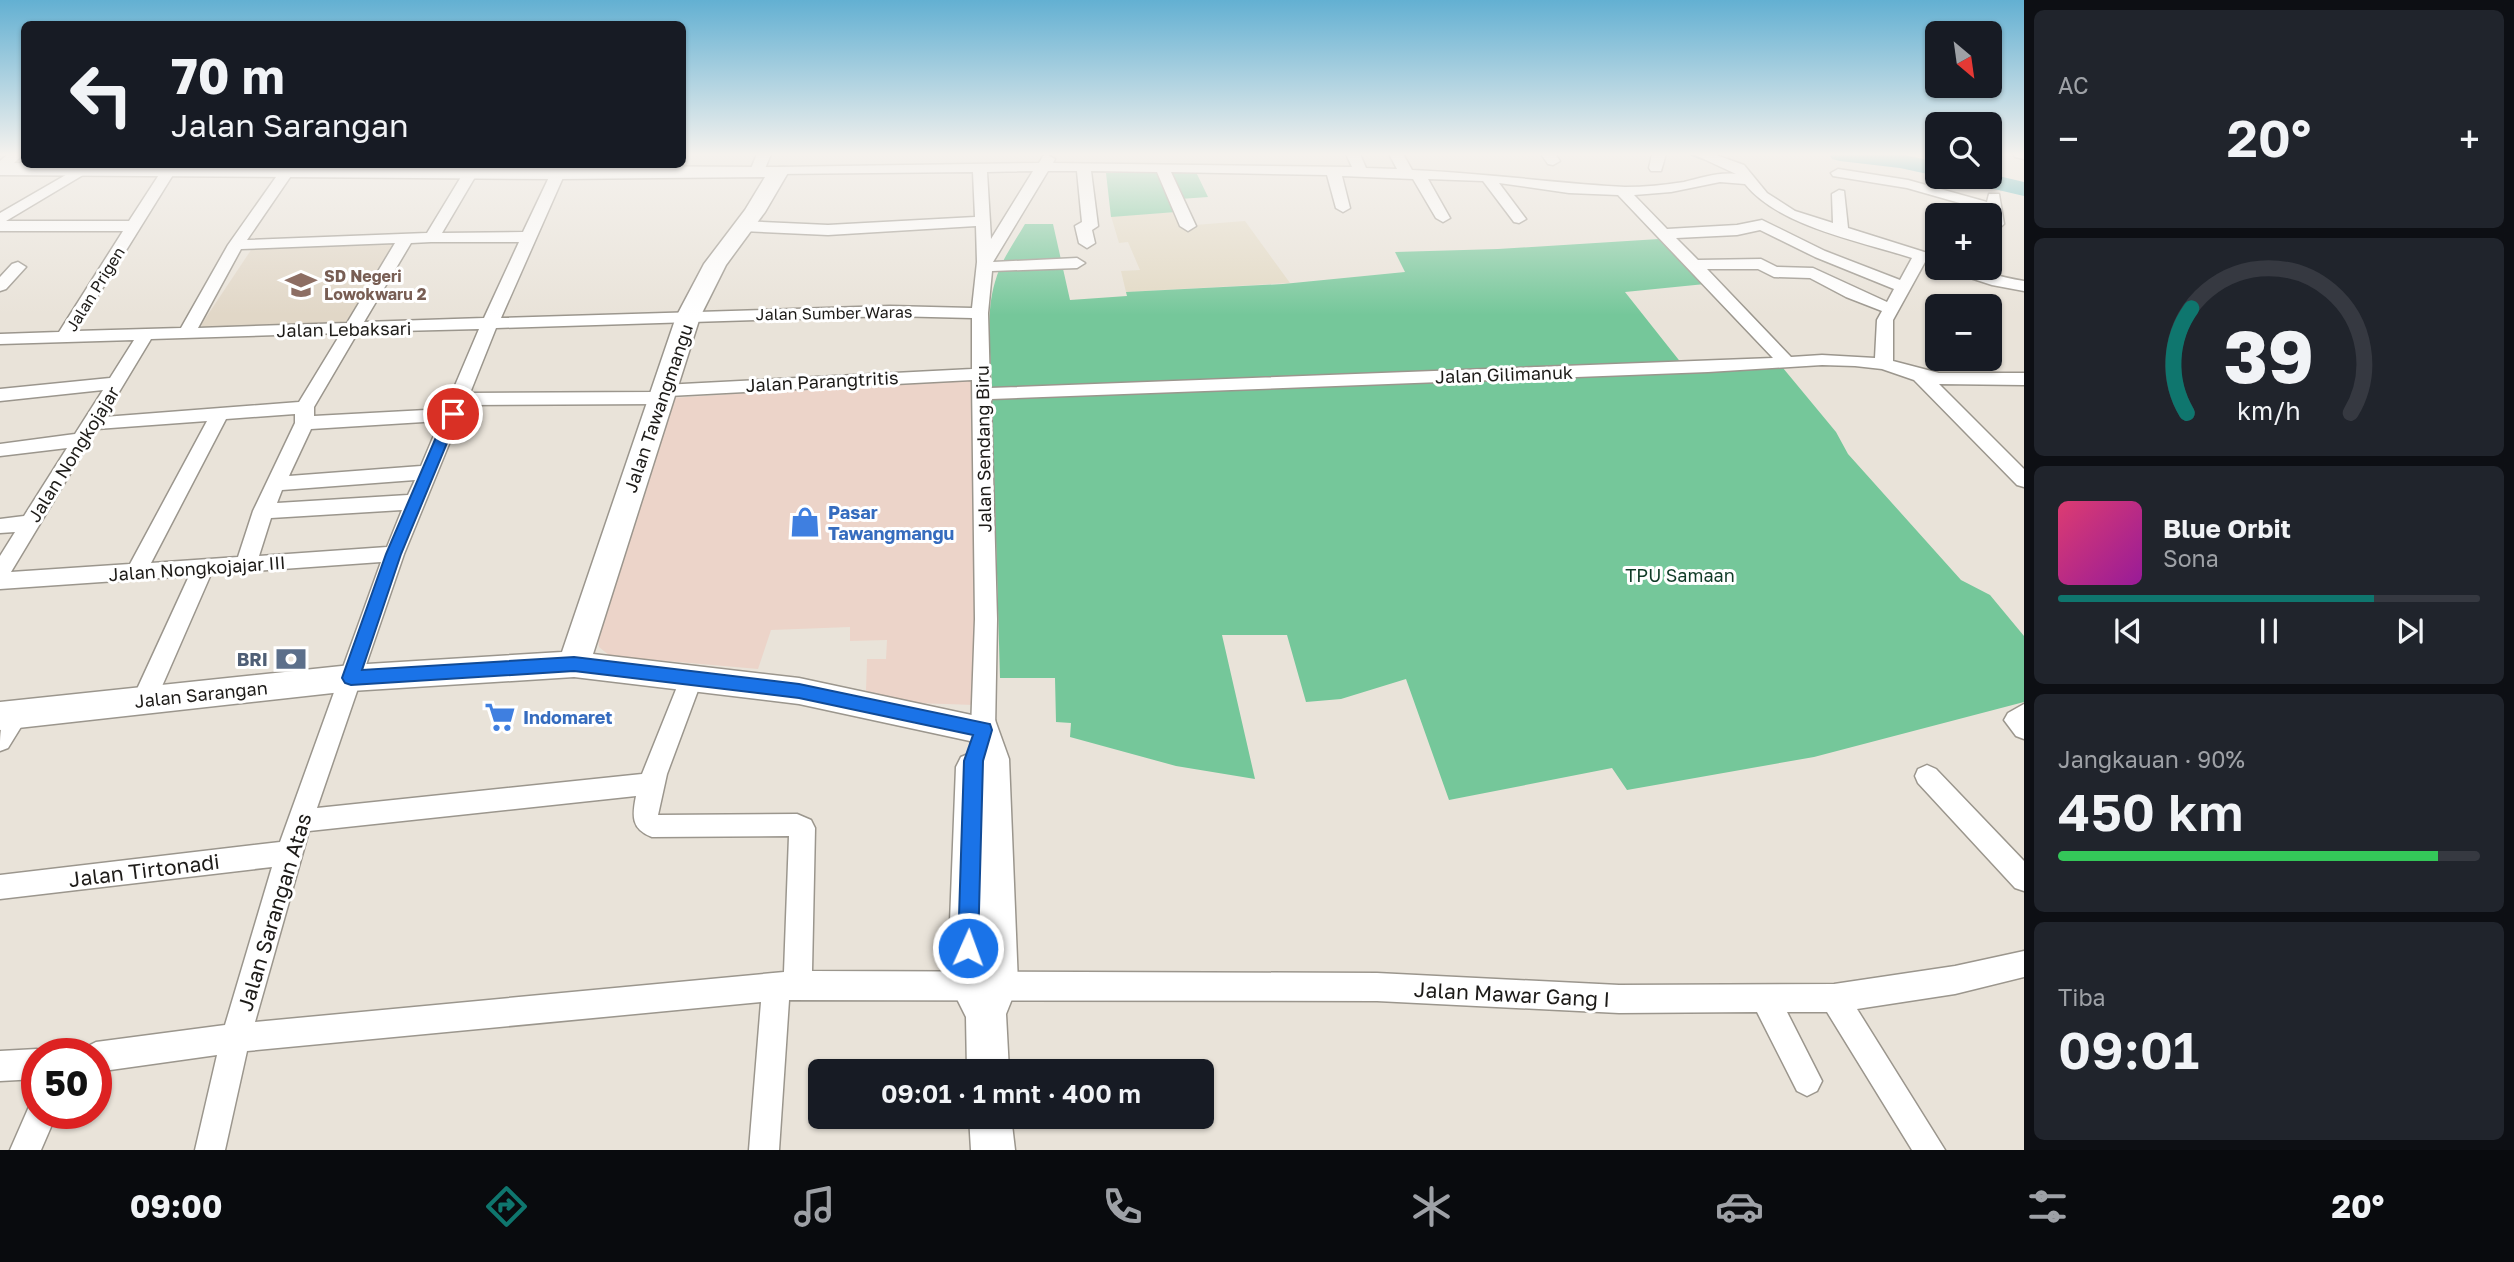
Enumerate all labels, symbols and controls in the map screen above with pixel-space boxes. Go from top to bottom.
north arrow [1925,21,2002,98]
map controls [1925,21,2002,371]
text: 70 m [171,46,285,105]
icon: left [56,49,147,140]
text: AC [2058,71,2089,99]
text: Jalan Sarangan [171,106,409,144]
text: 20° [2227,106,2311,168]
button: search [1925,112,2002,189]
text: − [2058,116,2079,161]
text: + [2459,116,2480,161]
button: + [1925,203,2002,280]
street label: Jalan Prigen [61,243,129,335]
place label: SD Negeri Lowokwaru 2 [324,266,427,304]
school or university icon: SD Negeri Lowokwaru 2 [284,268,318,302]
button: − [1925,294,2002,371]
street label: Jalan Sumber Waras [755,302,913,324]
text: 39 [2224,312,2314,399]
street label: Jalan Lebaksari [276,317,412,341]
street label: Jalan Tawangmangu [619,321,697,495]
street label: Jalan Gilimanuk [1435,361,1573,387]
street label: Jalan Sendang Biru [971,365,995,533]
street label: Jalan Parangtritis [745,366,899,396]
street label: Jalan Nongkojajar [22,382,124,526]
pin [423,384,483,444]
icon: arrive [434,395,472,433]
text: km/h [2237,395,2301,426]
place label: Pasar Tawangmangu [828,501,954,544]
shop icon: Pasar Tawangmangu [788,505,822,539]
text: Blue Orbit [2163,513,2291,544]
text: Sona [2163,544,2219,572]
street label: Jalan Nongkojajar III [108,551,286,585]
park label: TPU Samaan [1625,564,1735,586]
icon: previous [2109,612,2147,650]
icon: pause [2250,612,2288,650]
icon: next [2391,612,2429,650]
bank icon: BRI [274,642,308,676]
place label: BRI [237,648,268,670]
street label: Jalan Sarangan [133,676,269,712]
supermarket icon: Indomaret [483,700,517,734]
place label: Indomaret [523,706,613,728]
text: Jangkauan · 90% [2058,745,2245,773]
text: 450 km [2058,780,2243,842]
street label: Jalan Sarangan Atas [231,810,317,1014]
street label: Jalan Tirtonadi [67,848,221,892]
position arrow [931,911,1005,985]
street label: Jalan Mawar Gang I [1413,976,1611,1012]
text: Tiba [2058,983,2106,1011]
text: 09:01 [2058,1018,2199,1080]
speed limit sign: 50 [21,1038,112,1129]
text: 09:01 · 1 mnt · 400 m [881,1078,1141,1109]
icon: directions [482,1182,531,1231]
icon: music [790,1182,839,1231]
icon: phone [1098,1182,1147,1231]
icon: climate [1407,1182,1456,1231]
icon: car [1715,1182,1764,1231]
icon: filters [2023,1182,2072,1231]
text: 09:00 [130,1187,223,1225]
text: 20° [2331,1187,2384,1225]

